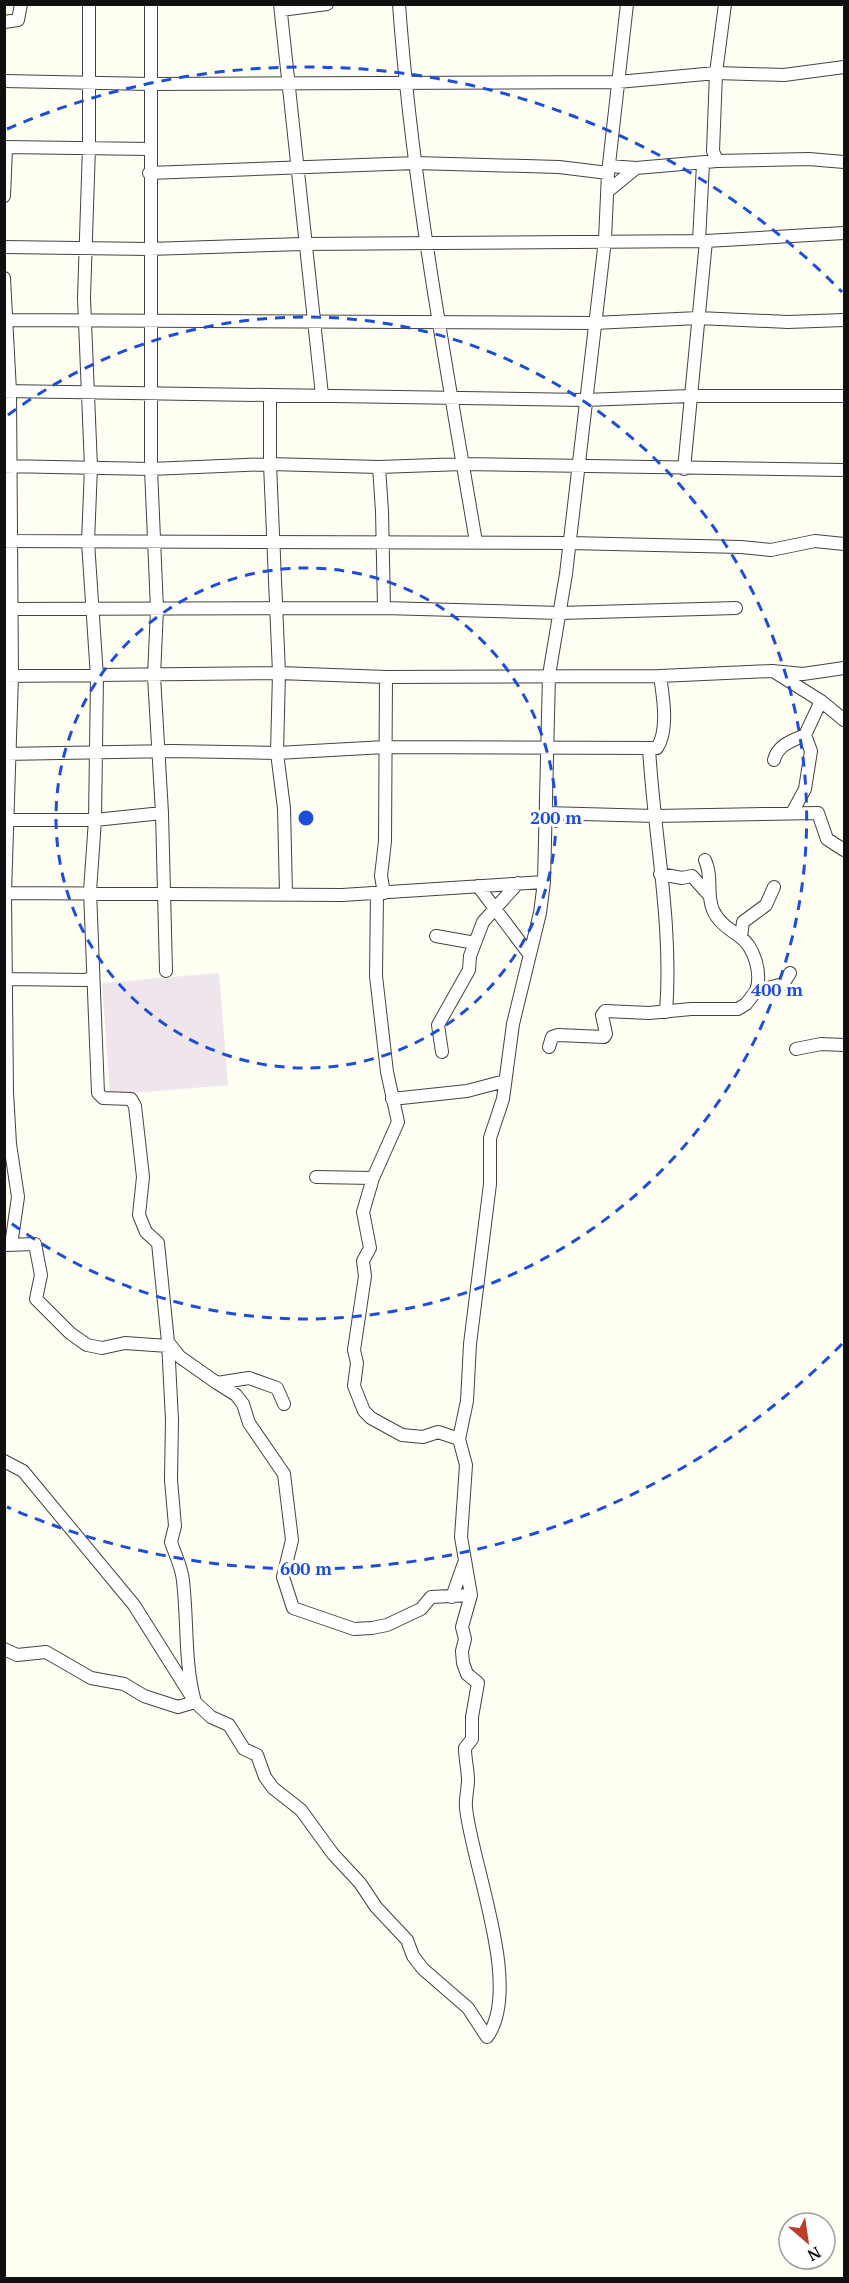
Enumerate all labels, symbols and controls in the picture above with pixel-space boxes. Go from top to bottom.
text: 200 m [530,805,582,829]
centre of rings [296,808,316,828]
text: 400 m [751,977,803,1001]
text: 600 m [280,1556,332,1580]
north arrow [777,2211,837,2271]
text: N [804,2242,825,2267]

